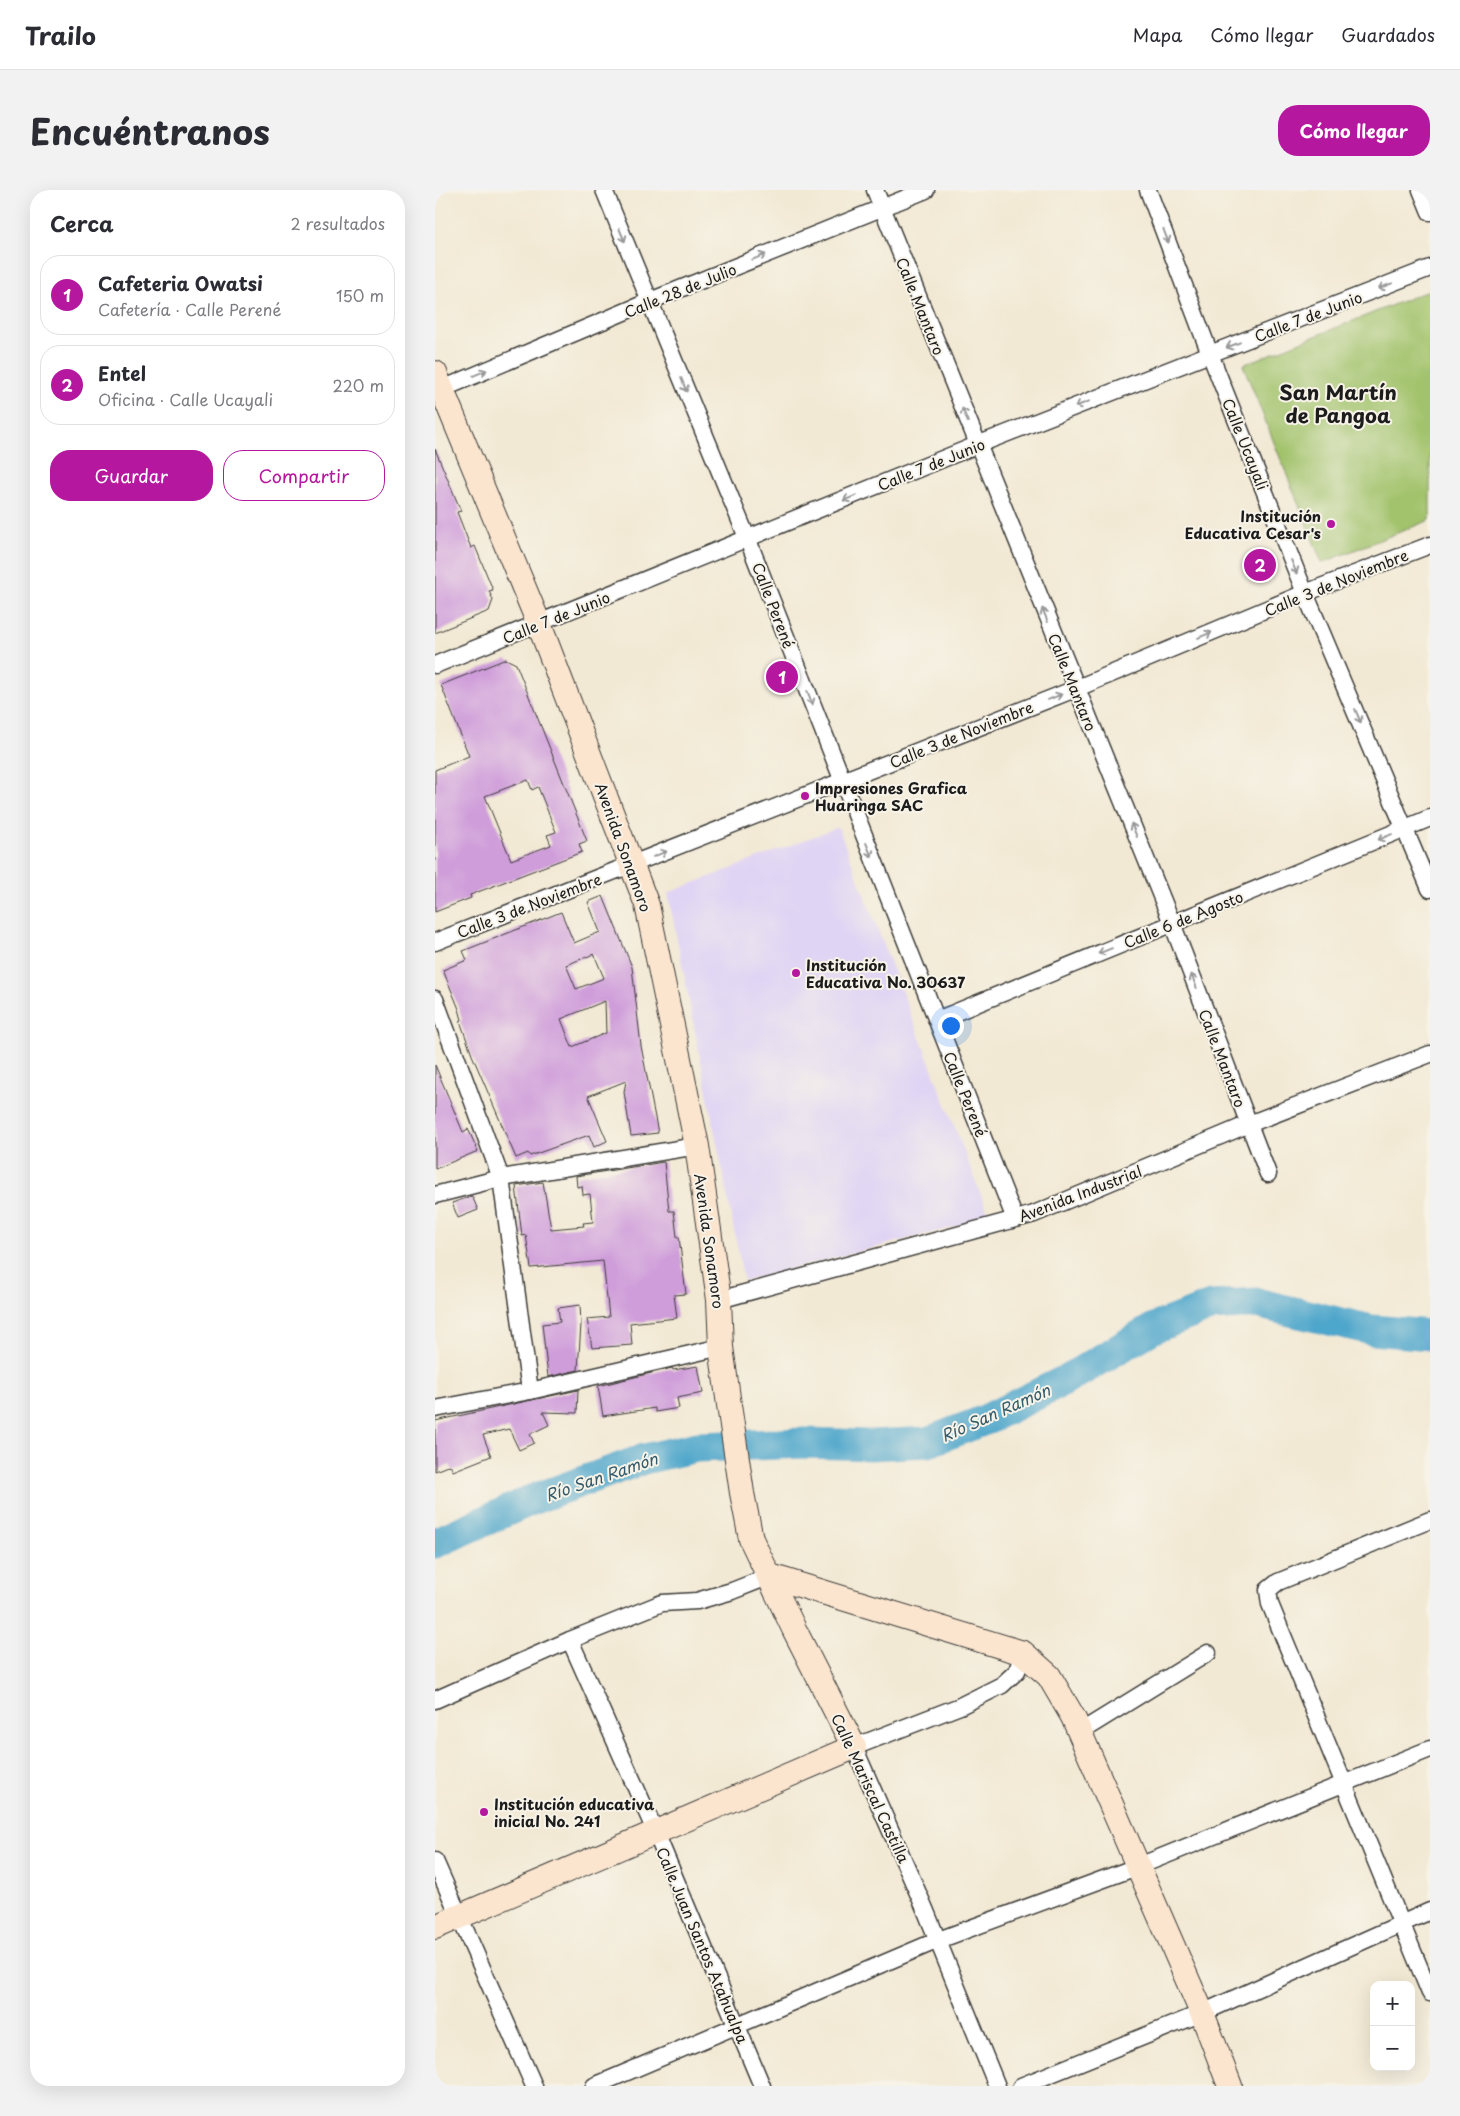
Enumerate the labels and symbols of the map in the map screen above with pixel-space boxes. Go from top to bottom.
one-way arrow [618,227,628,242]
one-way arrow [1162,227,1171,243]
one-way arrow [752,252,767,261]
street label: Calle Mantaro [891,254,951,358]
street label: Calle 28 de Julio [620,257,740,323]
one-way arrow [1377,282,1393,291]
street label: Calle 7 de Junio [1251,285,1365,347]
one-way arrow [1226,341,1241,350]
one-way arrow [472,368,487,378]
one-way arrow [680,377,690,392]
district label: San Martín de Pangoa [1279,377,1397,430]
street label: Calle Ucayali [1217,395,1275,493]
one-way arrow [1075,400,1090,409]
one-way arrow [960,408,969,424]
street label: Calle 7 de Junio [874,432,988,496]
one-way arrow [843,493,858,503]
place label: Institución Educativa Cesar's [1185,504,1321,544]
marker: Institución Educativa Cesar's [1325,518,1337,530]
street label: Calle 3 de Noviembre [1261,543,1411,621]
pin: 2 [1244,546,1276,584]
one-way arrow [1290,558,1299,574]
street label: Calle Perené [747,559,801,651]
street label: Calle 7 de Junio [499,585,613,649]
one-way arrow [1040,608,1050,623]
street label: Calle Mantaro [1043,630,1103,734]
one-way arrow [1197,630,1212,639]
pin: 1 [766,658,798,696]
one-way arrow [806,690,815,706]
one-way arrow [1047,692,1062,701]
street label: Calle 3 de Noviembre [886,695,1036,773]
one-way arrow [1353,708,1363,723]
place label: Impresiones Grafica Huaringa SAC [815,776,968,816]
street label: Avenida Sonamoro [590,779,658,915]
marker: Impresiones Grafica Huaringa SAC [799,790,811,802]
one-way arrow [1128,823,1138,838]
one-way arrow [1378,832,1393,842]
one-way arrow [865,842,874,857]
one-way arrow [652,849,667,859]
street label: Calle 3 de Noviembre [453,867,605,943]
street label: Calle 6 de Agosto [1120,885,1246,953]
one-way arrow [1098,946,1113,956]
place label: Institución Educativa No. 30637 [806,953,965,993]
marker: Institución Educativa No. 30637 [790,967,802,979]
one-way arrow [1189,974,1198,989]
street label: Calle Mantaro [1194,1005,1252,1111]
your location [938,1013,964,1039]
street label: Calle Perené [938,1048,994,1140]
street label: Avenida Industrial [1015,1159,1145,1227]
street label: Avenida Sonamoro [689,1172,731,1310]
water label: Río San Ramón [936,1377,1055,1447]
water label: Río San Ramón [542,1445,662,1506]
street label: Calle Mariscal Castilla [826,1709,916,1867]
place label: Institución educativa inicial No. 241 [494,1792,655,1832]
marker: Institución educativa inicial No. 241 [478,1806,490,1818]
street label: Calle Juan Santos Atahualpa [651,1843,755,2048]

